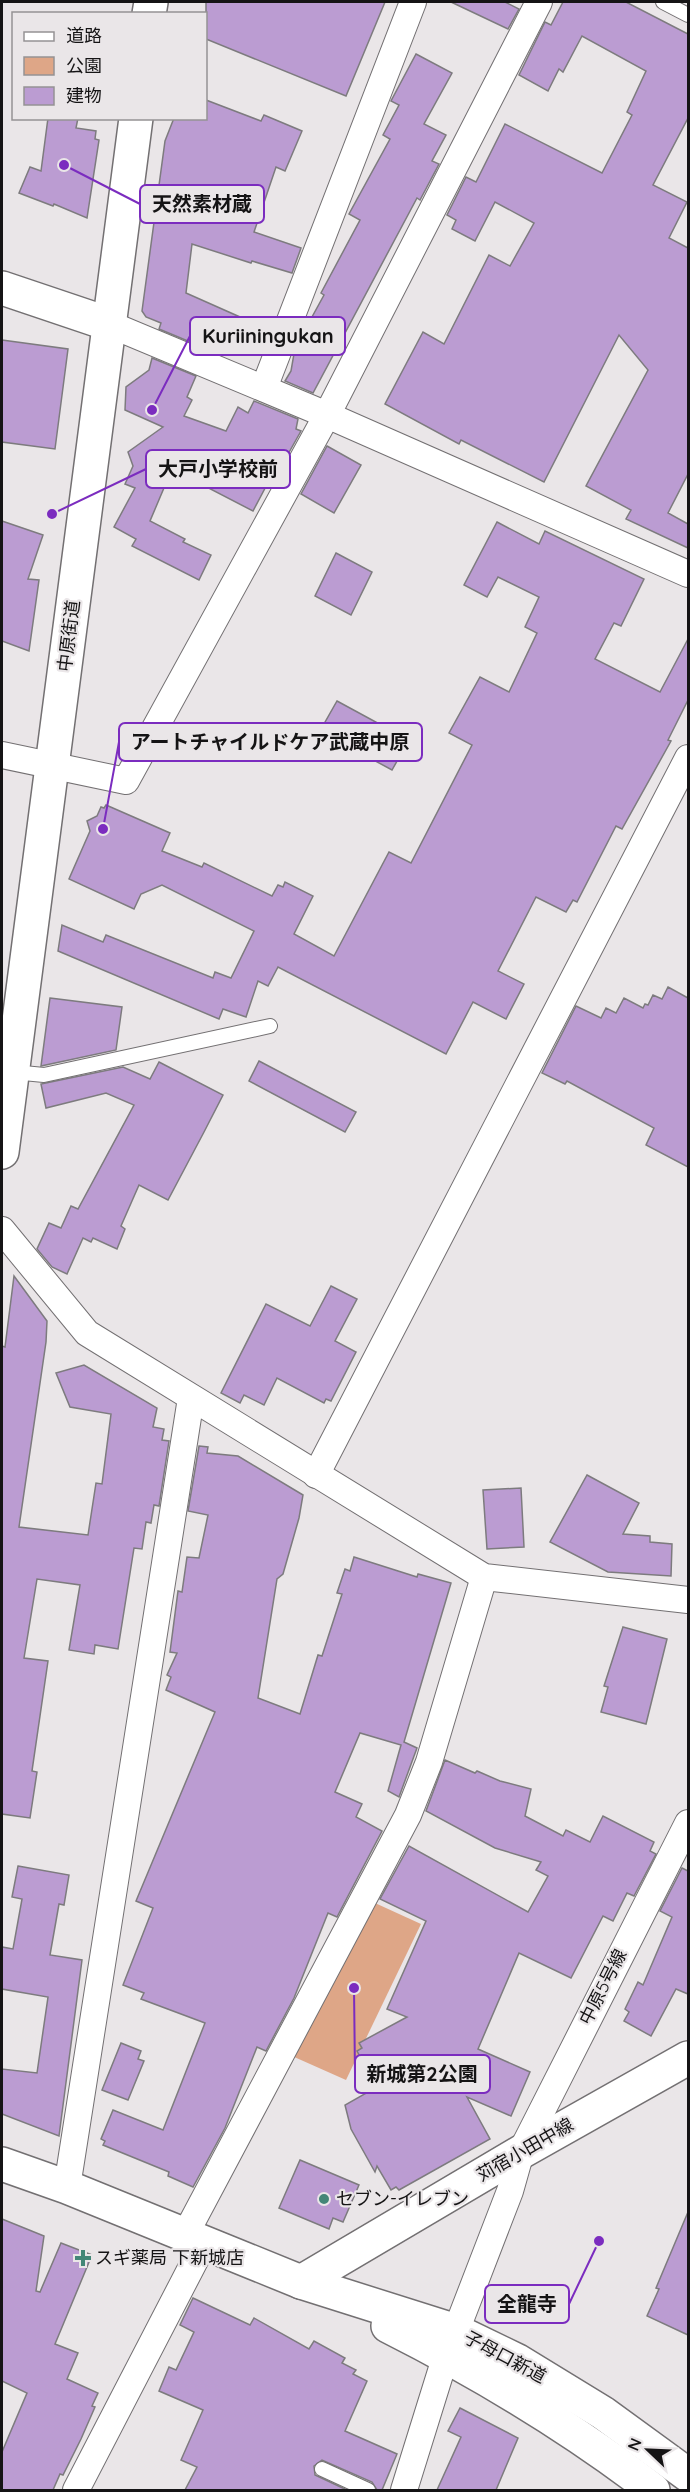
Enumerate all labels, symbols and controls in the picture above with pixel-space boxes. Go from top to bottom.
legend [12,12,207,120]
text: 道路 [66,24,102,47]
text: 公園 [66,54,102,77]
text: 建物 [66,84,102,107]
callout: 天然素材蔵 [140,185,264,223]
text: 天然素材蔵 [152,191,252,216]
callout: Kuriiningukan [190,317,345,355]
text: Kuriiningukan [202,323,334,348]
callout: 大戸小学校前 [146,450,290,488]
text: 大戸小学校前 [158,456,278,481]
street label: 中原街道 [53,599,84,673]
callout: アートチャイルドケア武蔵中原 [119,723,422,761]
text: アートチャイルドケア武蔵中原 [131,729,409,754]
street label: 中原5号線 [574,1945,631,2028]
callout: 新城第2公園 [355,2055,490,2093]
text: 新城第2公園 [366,2061,478,2086]
street label: 苅宿小田中線 [472,2113,577,2187]
place label: セブン-イレブン [336,2187,469,2210]
marker: セブン-イレブン [317,2192,331,2206]
place label: スギ薬局 下新城店 [95,2246,244,2269]
marker: スギ薬局 下新城店 [76,2251,90,2265]
callout: 全龍寺 [485,2285,569,2323]
text: 全龍寺 [497,2291,557,2316]
street label: 子母口新道 [460,2325,550,2388]
north arrow [618,2420,678,2480]
text: N [623,2435,646,2453]

